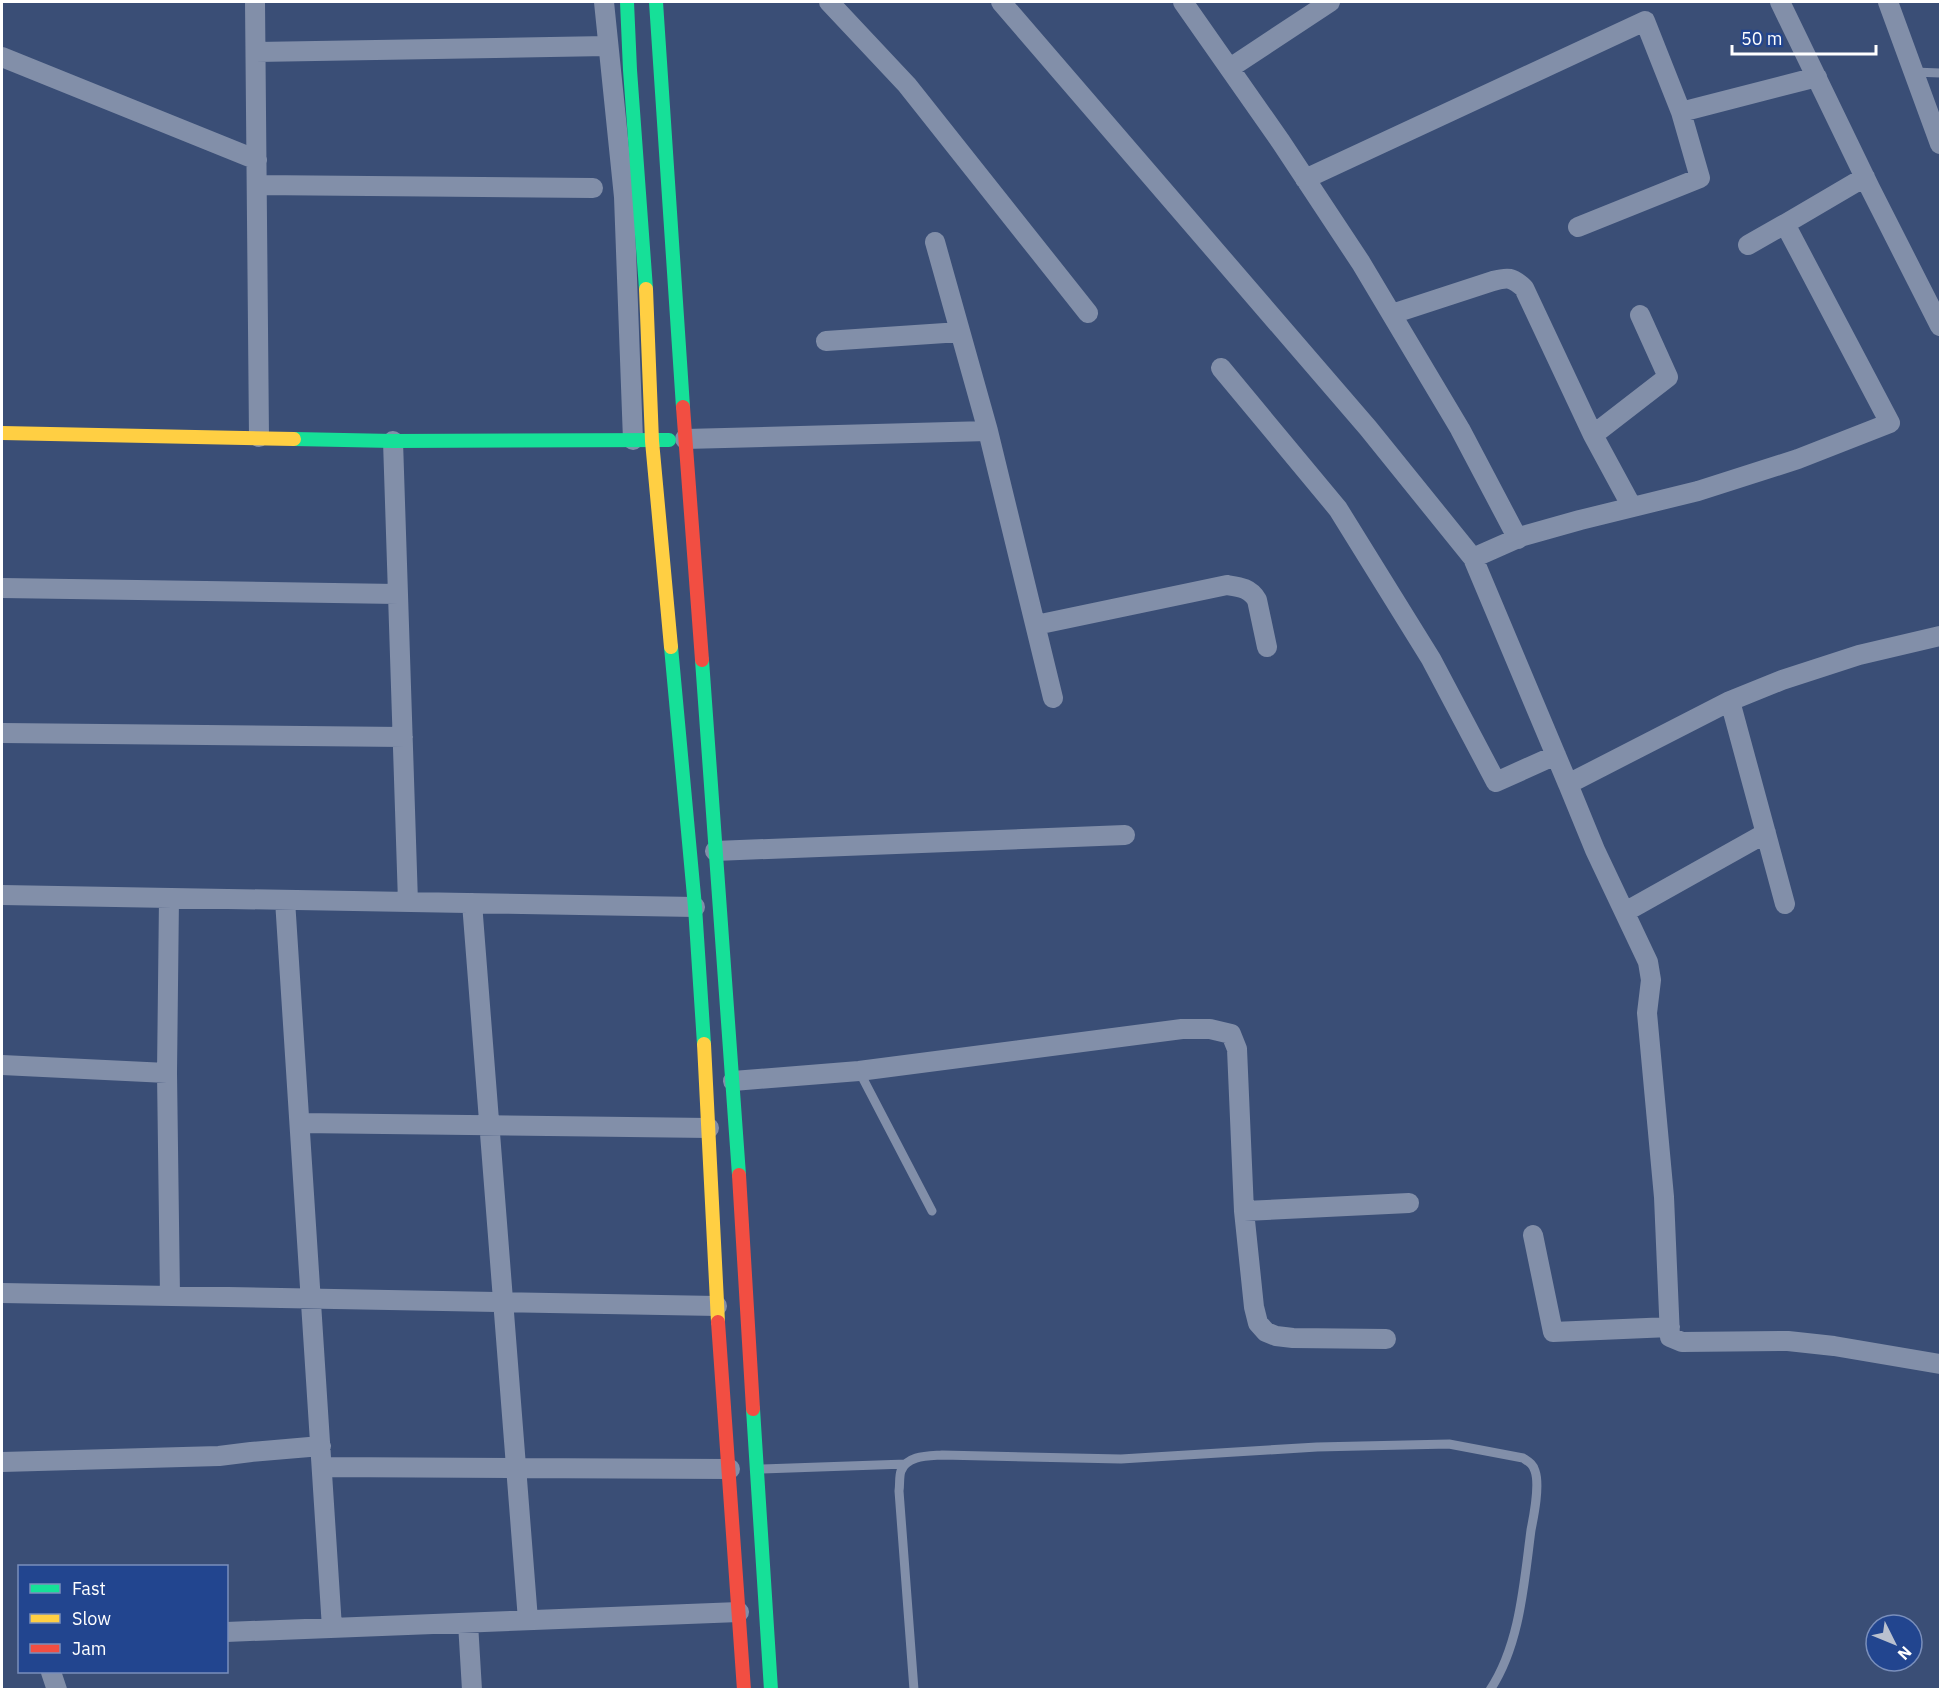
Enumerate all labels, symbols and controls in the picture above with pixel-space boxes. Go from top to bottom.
scale bar [1732,18,1876,56]
text: 50 m [1741,27,1783,50]
legend [18,1565,228,1673]
text: Fast [72,1577,106,1600]
text: Slow [72,1607,111,1630]
north arrow [1864,1613,1924,1673]
text: Jam [72,1637,107,1660]
text: N [1894,1642,1916,1664]

